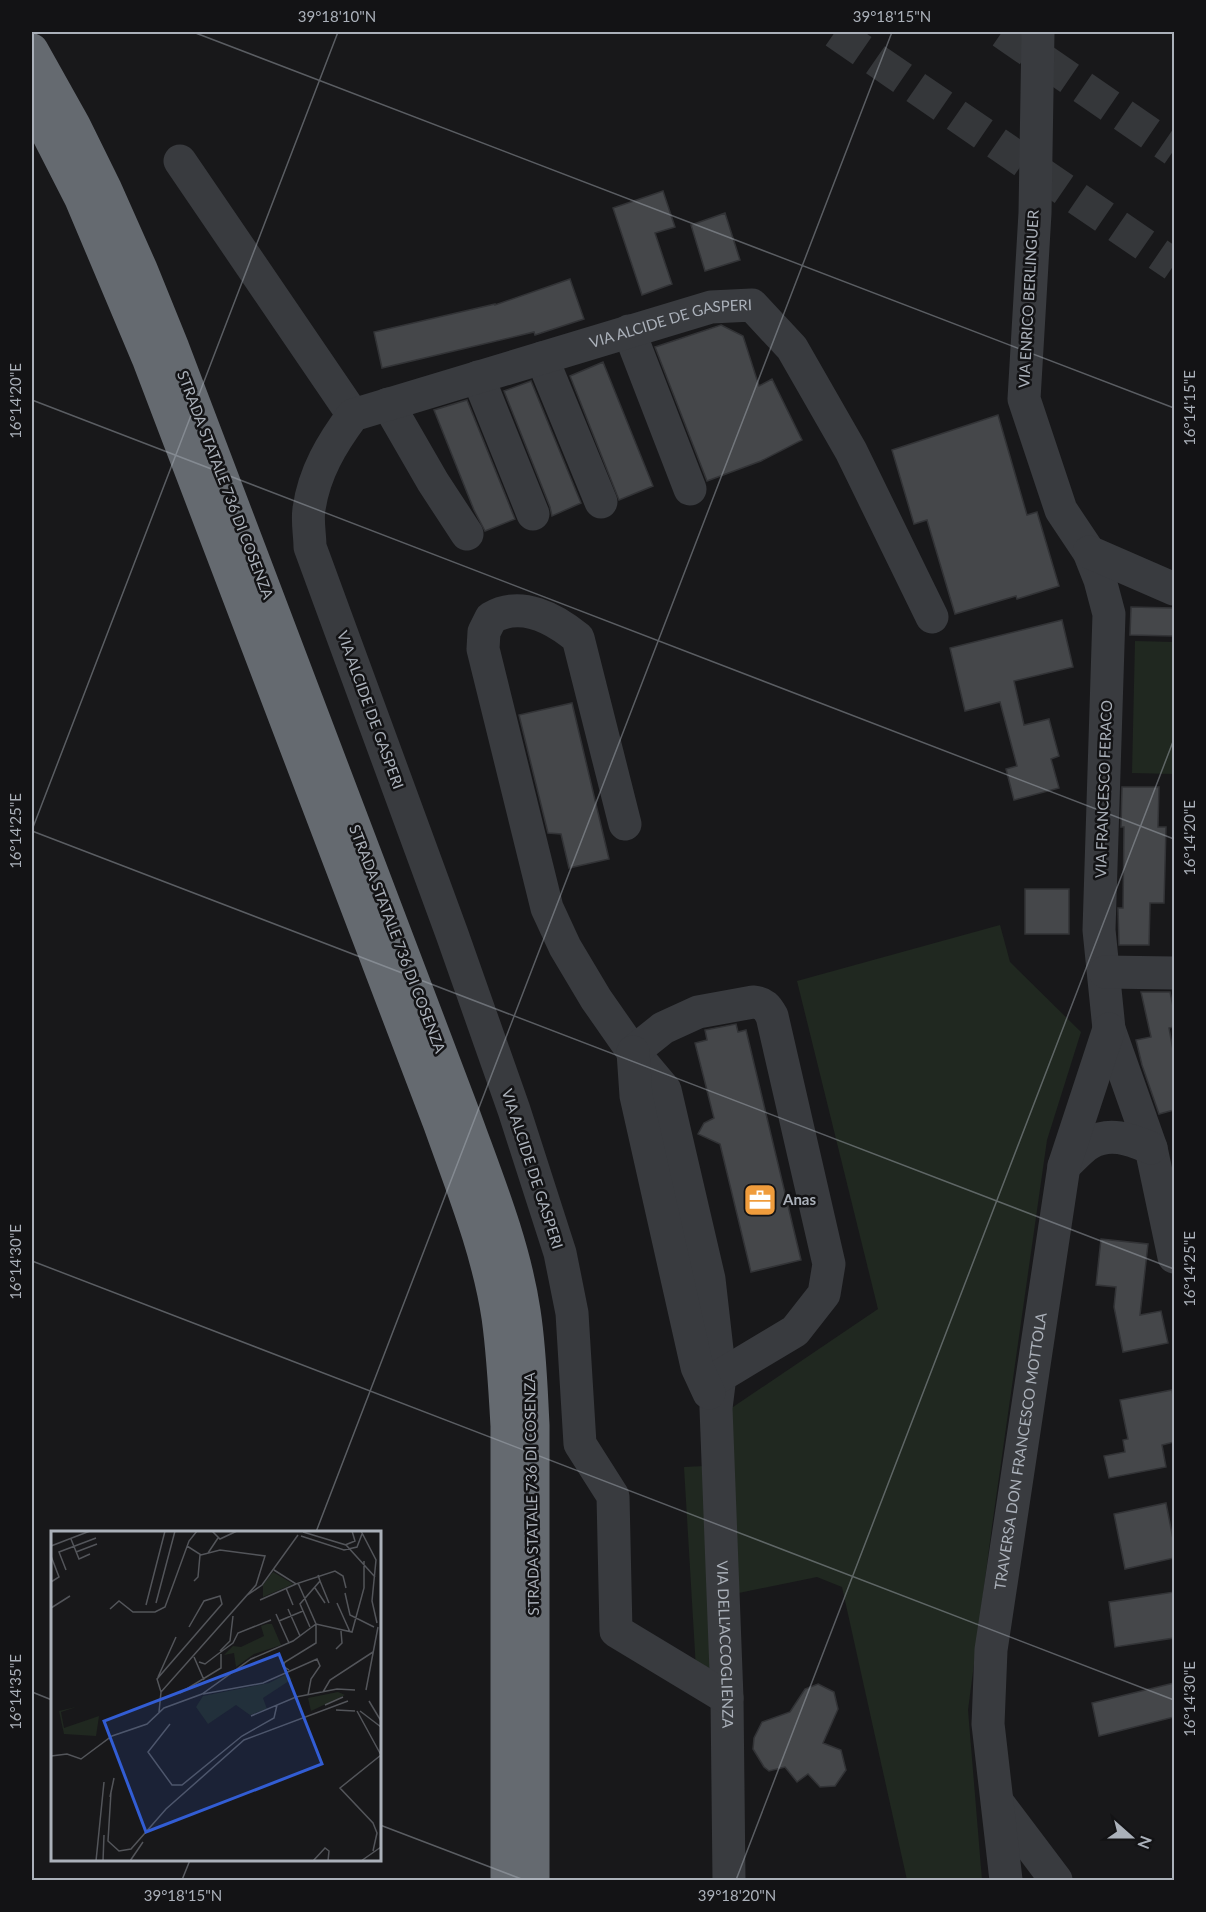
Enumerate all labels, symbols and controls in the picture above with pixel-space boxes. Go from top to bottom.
text: 39°18'10"N [298,7,376,25]
text: 39°18'15"N [853,7,931,25]
street label: VIA ENRICO BERLINGUER [1014,209,1042,388]
street label: VIA ALCIDE DE GASPERI [587,295,752,351]
text: 16°14'20"E [6,363,24,439]
street label: STRADA STATALE 736 DI COSENZA [174,368,278,602]
text: 16°14'15"E [1180,370,1198,446]
street label: VIA ALCIDE DE GASPERI [334,628,408,791]
street label: VIA FRANCESCO FERACO [1091,700,1115,878]
text: 16°14'25"E [6,793,24,869]
text: 16°14'20"E [1180,800,1198,876]
street label: STRADA STATALE 736 DI COSENZA [346,822,450,1056]
street label: VIA ALCIDE DE GASPERI [499,1086,567,1251]
office icon: Anas [742,1182,778,1218]
place label: Anas [782,1190,816,1208]
text: 16°14'30"E [6,1224,24,1300]
text: 16°14'25"E [1180,1231,1198,1307]
street label: TRAVERSA DON FRANCESCO MOTTOLA [990,1310,1050,1591]
street label: STRADA STATALE 736 DI COSENZA [520,1372,542,1616]
inset map [51,1531,381,1861]
street label: VIA DELL'ACCOGLIENZA [714,1560,737,1729]
text: 16°14'35"E [6,1654,24,1730]
text: 16°14'30"E [1180,1661,1198,1737]
north arrow [1101,1807,1161,1867]
text: N [1134,1833,1157,1852]
text: 39°18'15"N [144,1886,222,1904]
text: 39°18'20"N [698,1886,776,1904]

